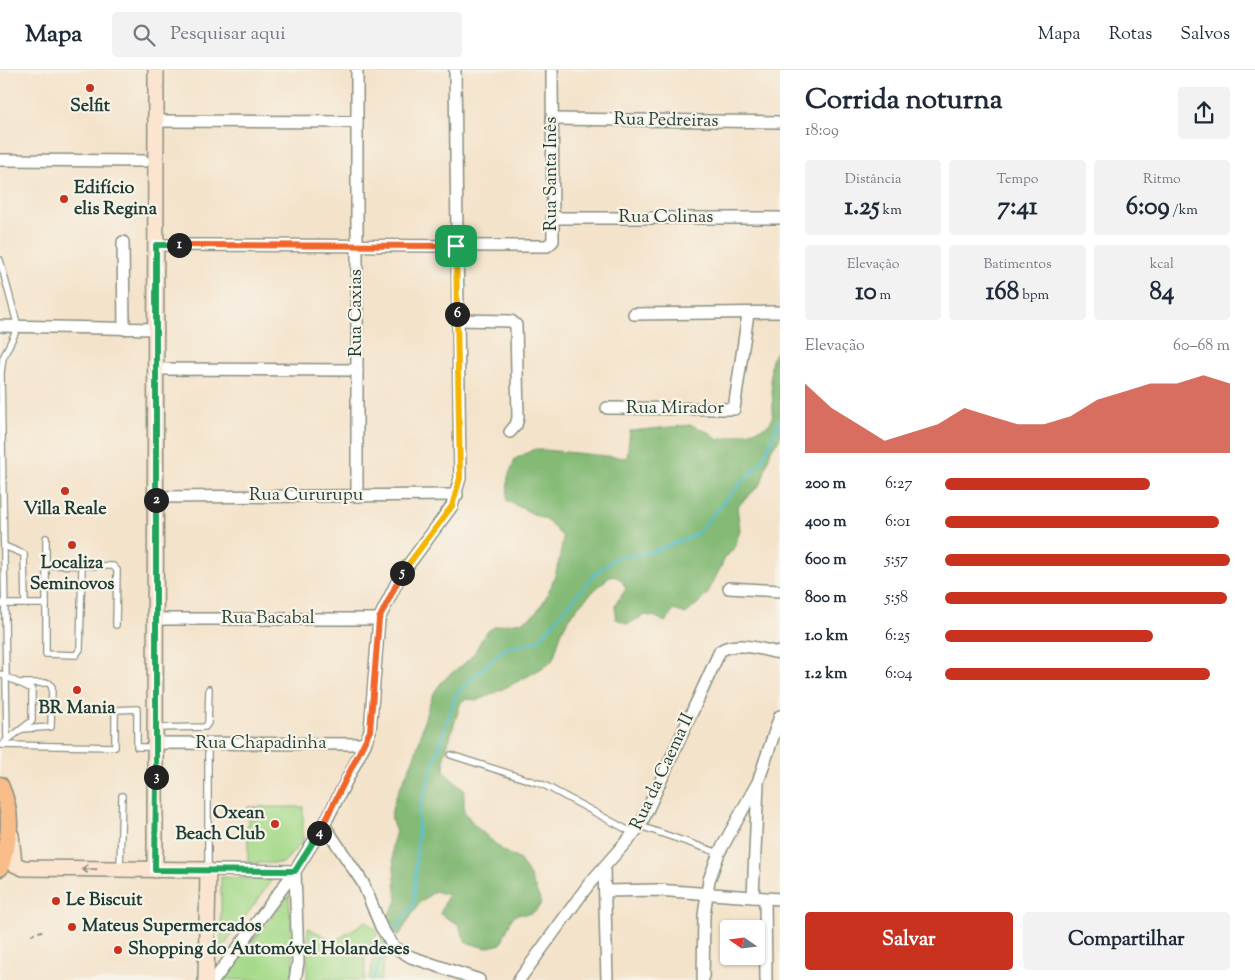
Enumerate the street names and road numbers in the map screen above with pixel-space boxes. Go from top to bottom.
street label: Rua Pedreiras [613,107,719,135]
street label: Rua Santa Inês [539,117,565,231]
street label: Rua Colinas [619,205,713,231]
street label: Rua Caxias [344,269,370,357]
street label: Rua Mirador [626,396,724,422]
street label: Rua Cururupu [249,483,363,509]
street label: Rua Bacabal [221,606,315,632]
street label: Rua da Caema II [624,709,702,835]
street label: Rua Chapadinha [196,731,326,757]

